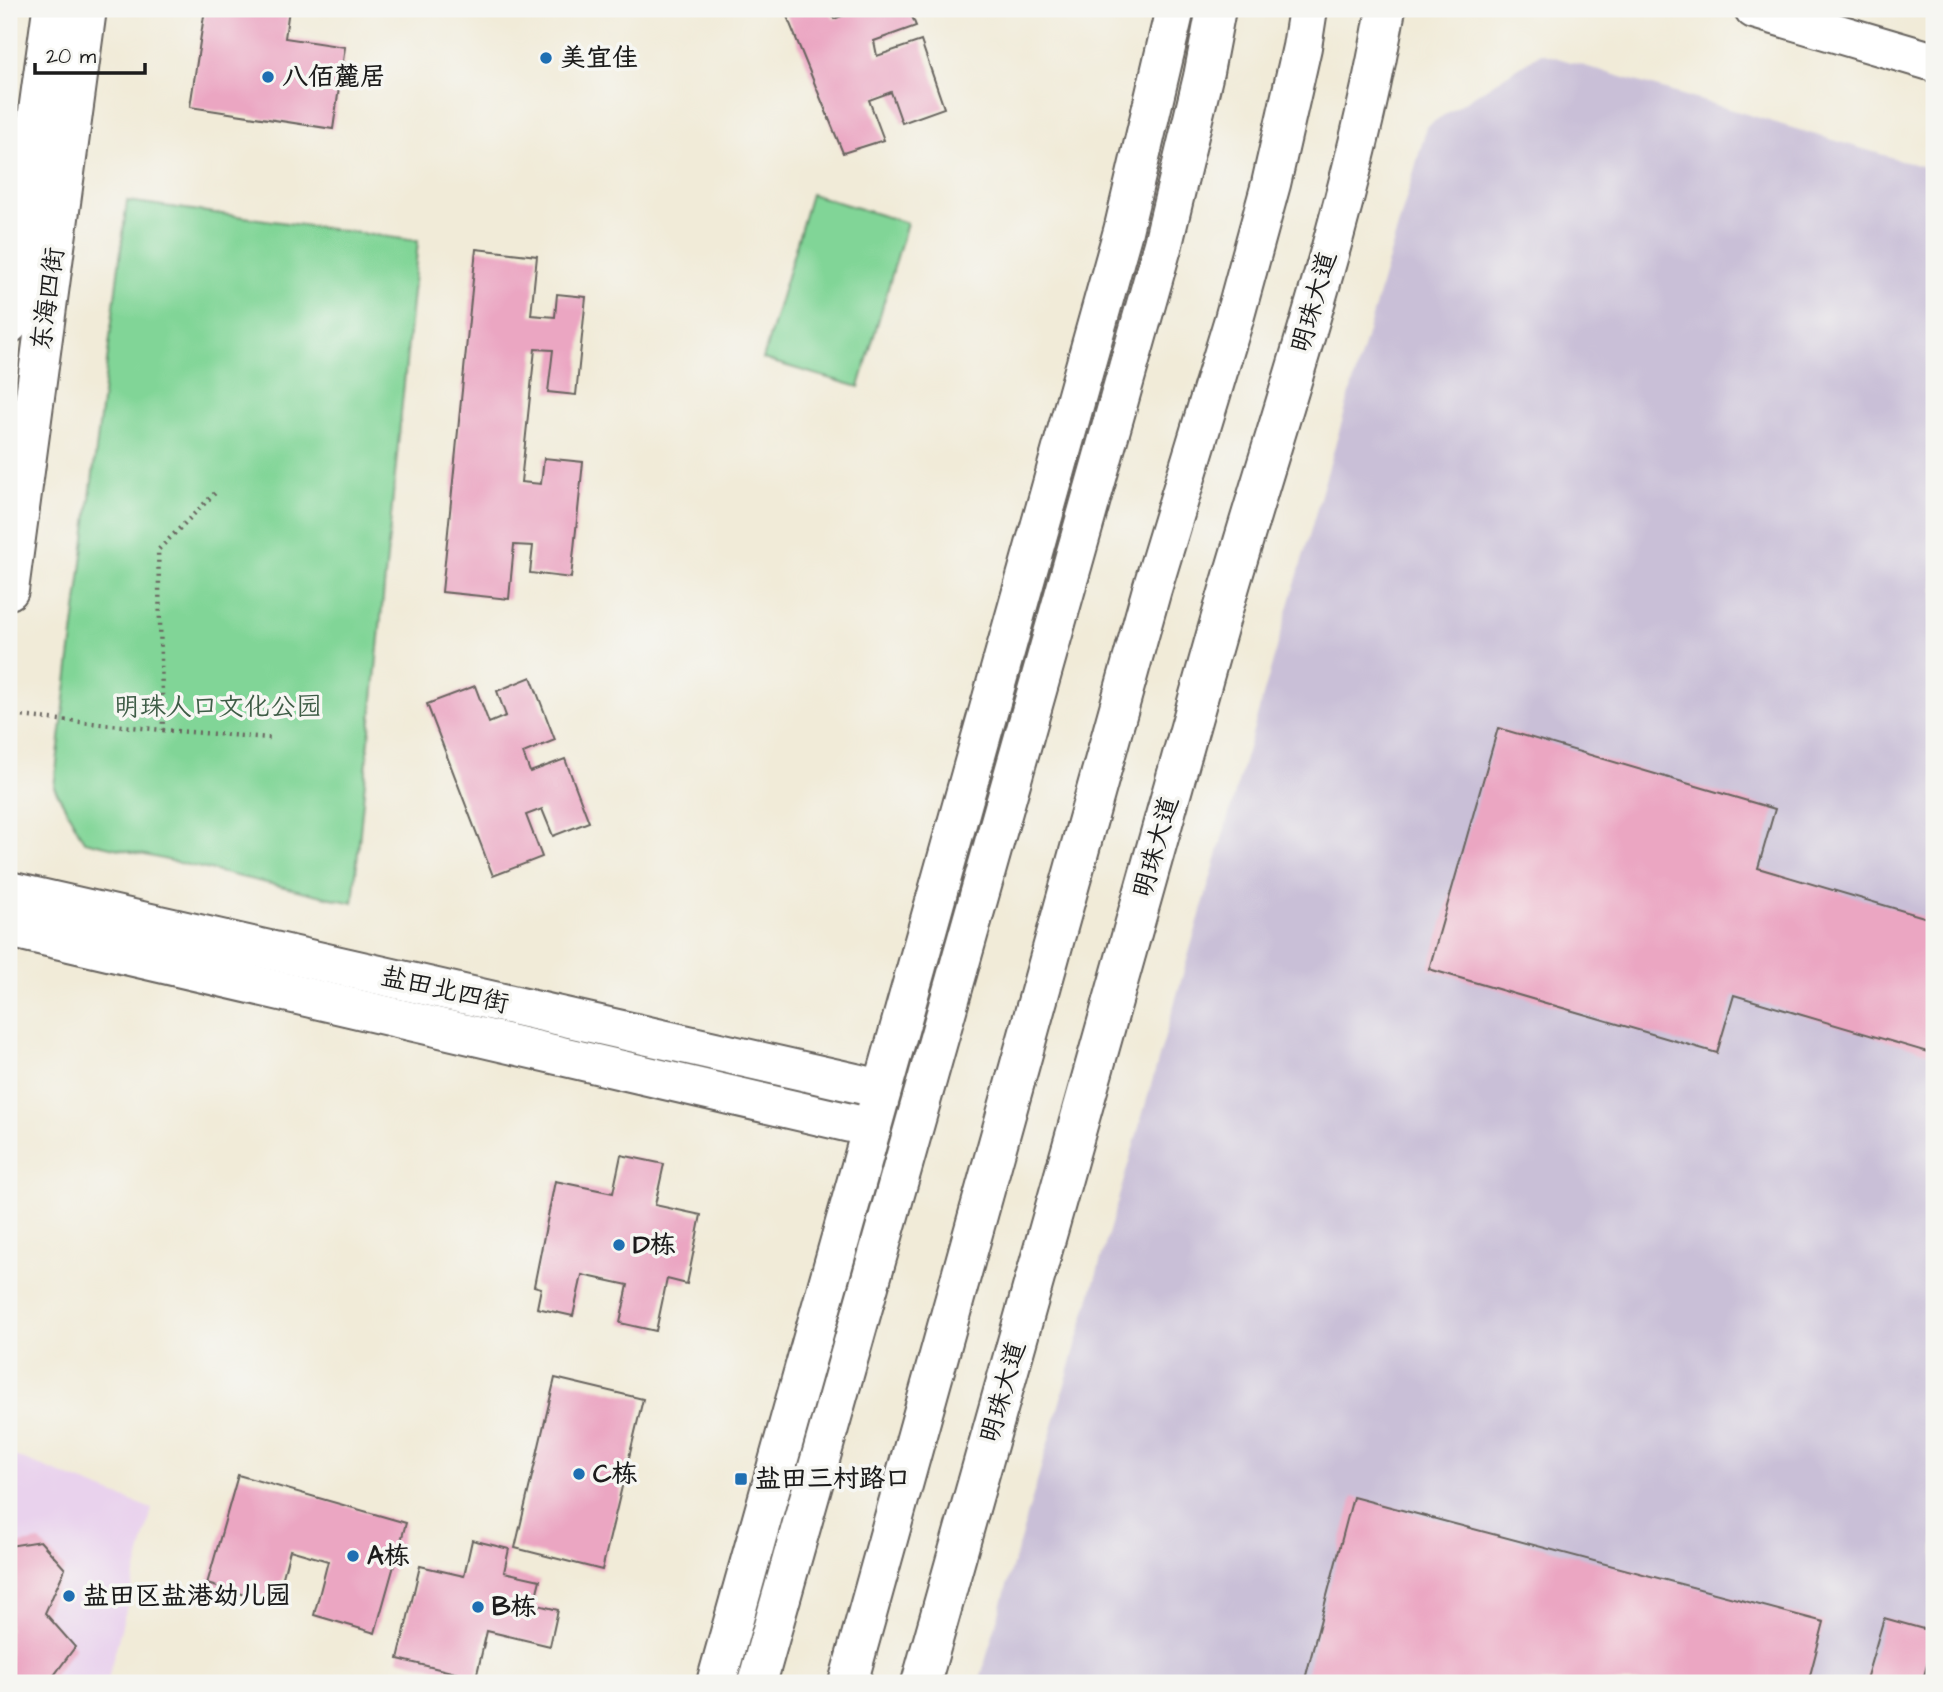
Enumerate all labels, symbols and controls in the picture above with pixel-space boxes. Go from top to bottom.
scale bar [35,32,145,76]
place label: 美宜佳 [560,40,638,76]
text: 20 m [46,42,97,71]
marker: 美宜佳 [538,50,554,66]
place label: 八佰麓居 [282,59,386,95]
marker: 八佰麓居 [260,69,276,85]
street label: 东海四街 [23,245,73,353]
street label: 明珠大道 [1282,247,1346,357]
park label: 明珠人口文化公园 [114,689,322,725]
street label: 明珠大道 [1124,792,1188,902]
street label: 盐田北四街 [378,958,512,1022]
place label: D栋 [633,1227,676,1263]
marker: D栋 [611,1237,627,1253]
street label: 明珠大道 [971,1337,1035,1447]
place label: C栋 [593,1456,637,1492]
place label: 盐田三村路口 [755,1461,911,1497]
marker: C栋 [571,1466,587,1482]
marker: 盐田三村路口 [733,1471,749,1487]
place label: A栋 [367,1538,410,1574]
marker: A栋 [345,1548,361,1564]
place label: 盐田区盐港幼儿园 [83,1578,291,1614]
marker: 盐田区盐港幼儿园 [61,1588,77,1604]
place label: B栋 [492,1589,537,1625]
marker: B栋 [470,1599,486,1615]

